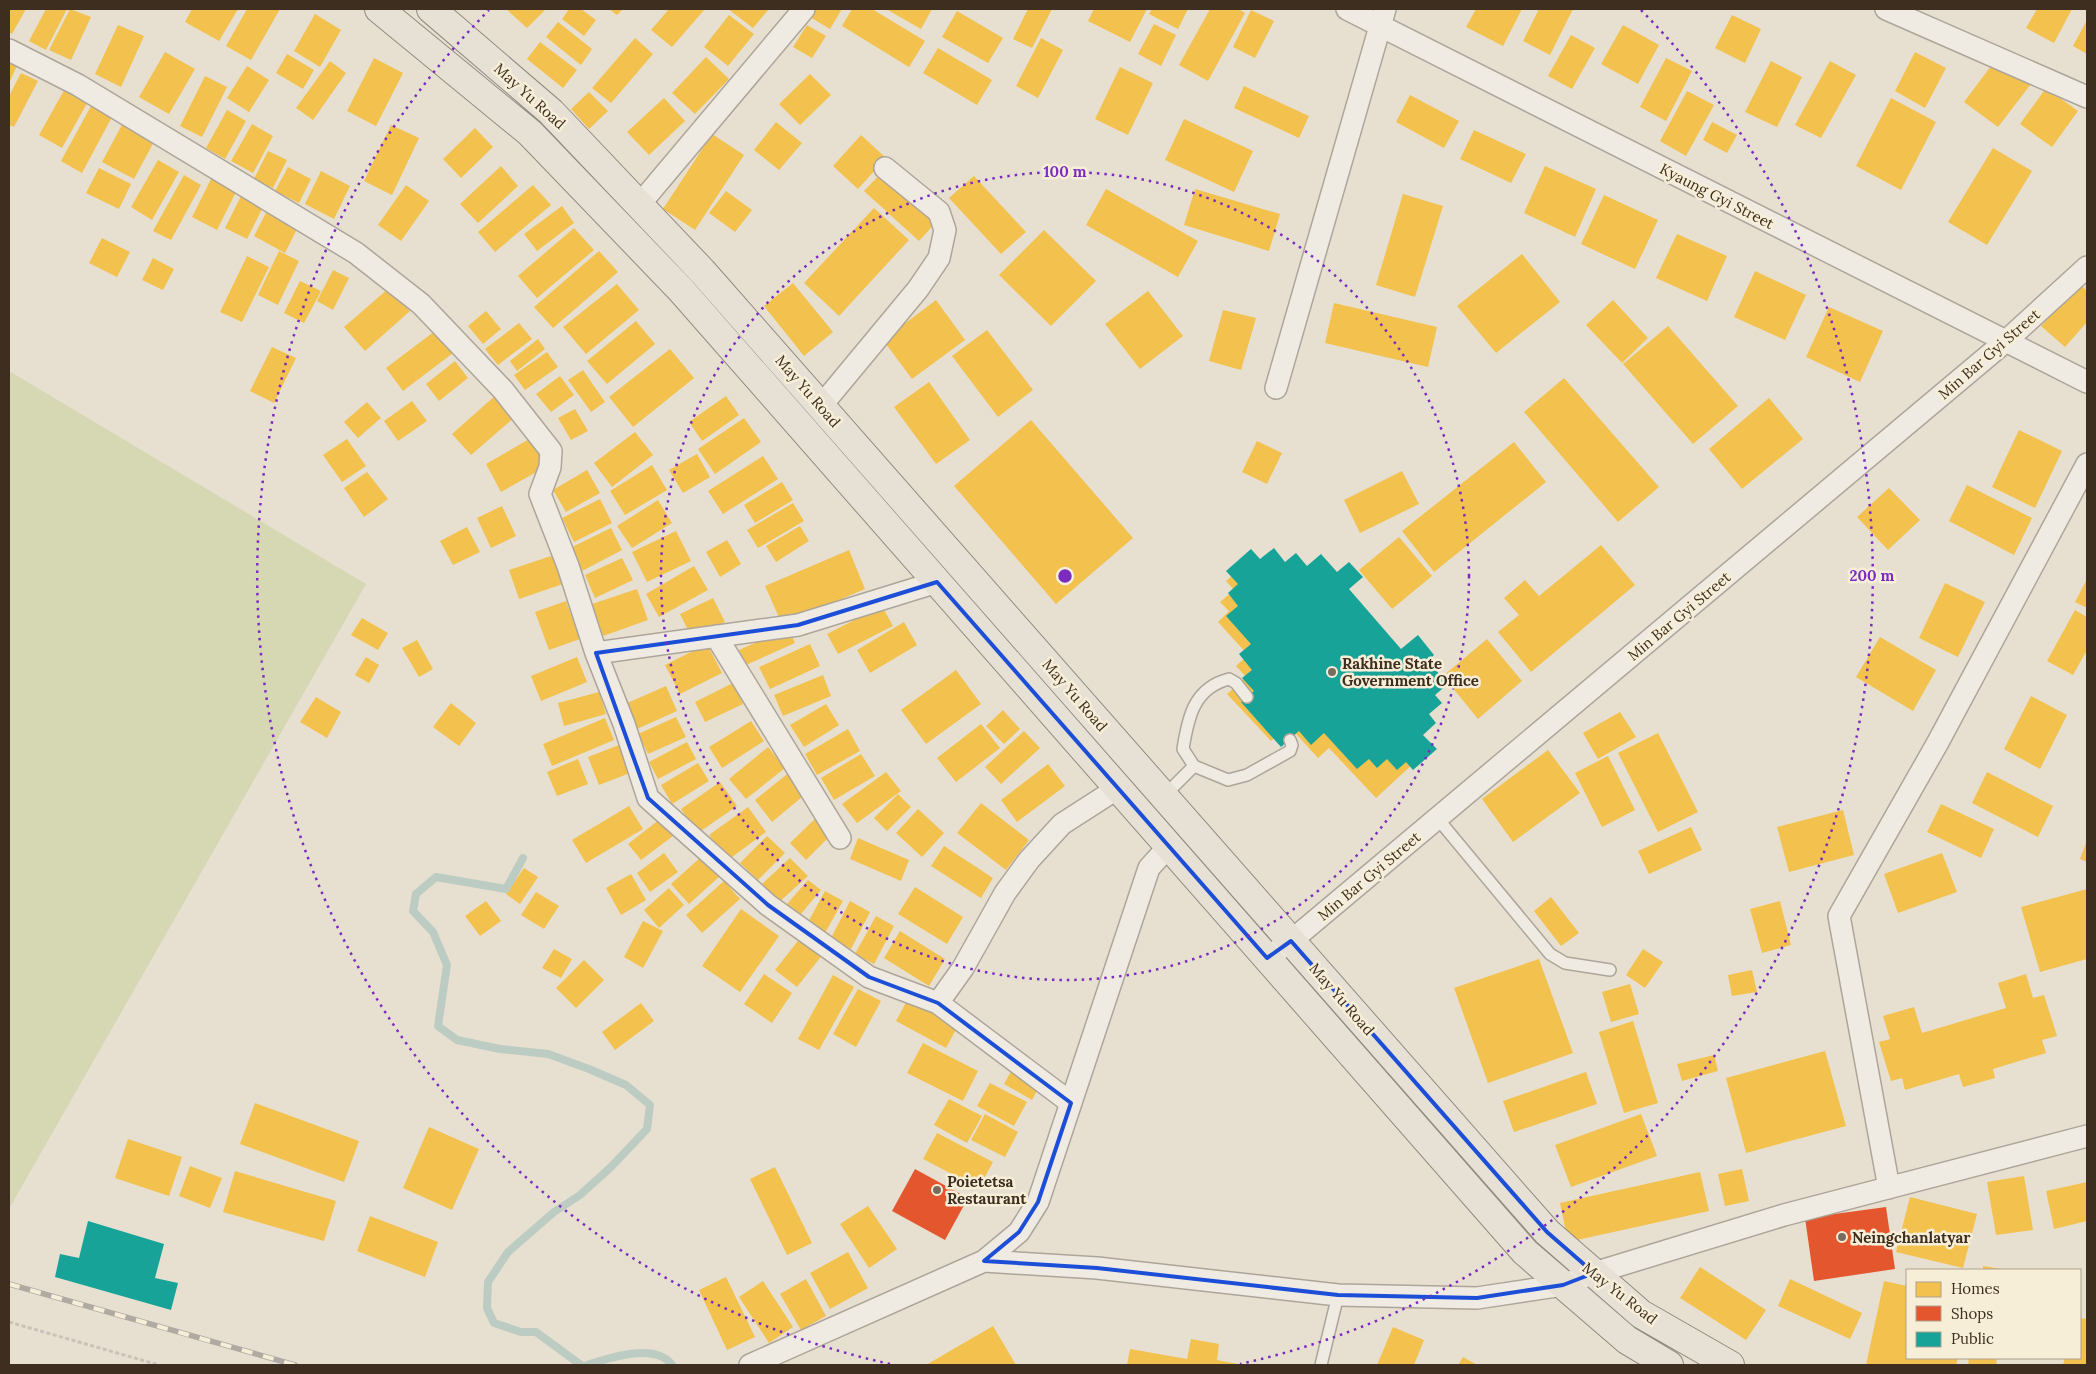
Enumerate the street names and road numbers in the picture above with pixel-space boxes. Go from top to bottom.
street label: May Yu Road [490,59,570,133]
street label: Kyaung Gyi Street [1657,159,1777,233]
street label: Min Bar Gyi Street [1934,305,2044,403]
street label: May Yu Road [771,351,845,431]
street label: Min Bar Gyi Street [1624,567,1734,665]
street label: May Yu Road [1038,655,1112,735]
street label: Min Bar Gyi Street [1314,827,1424,925]
street label: May Yu Road [1305,959,1379,1039]
street label: May Yu Road [1579,1258,1661,1328]

